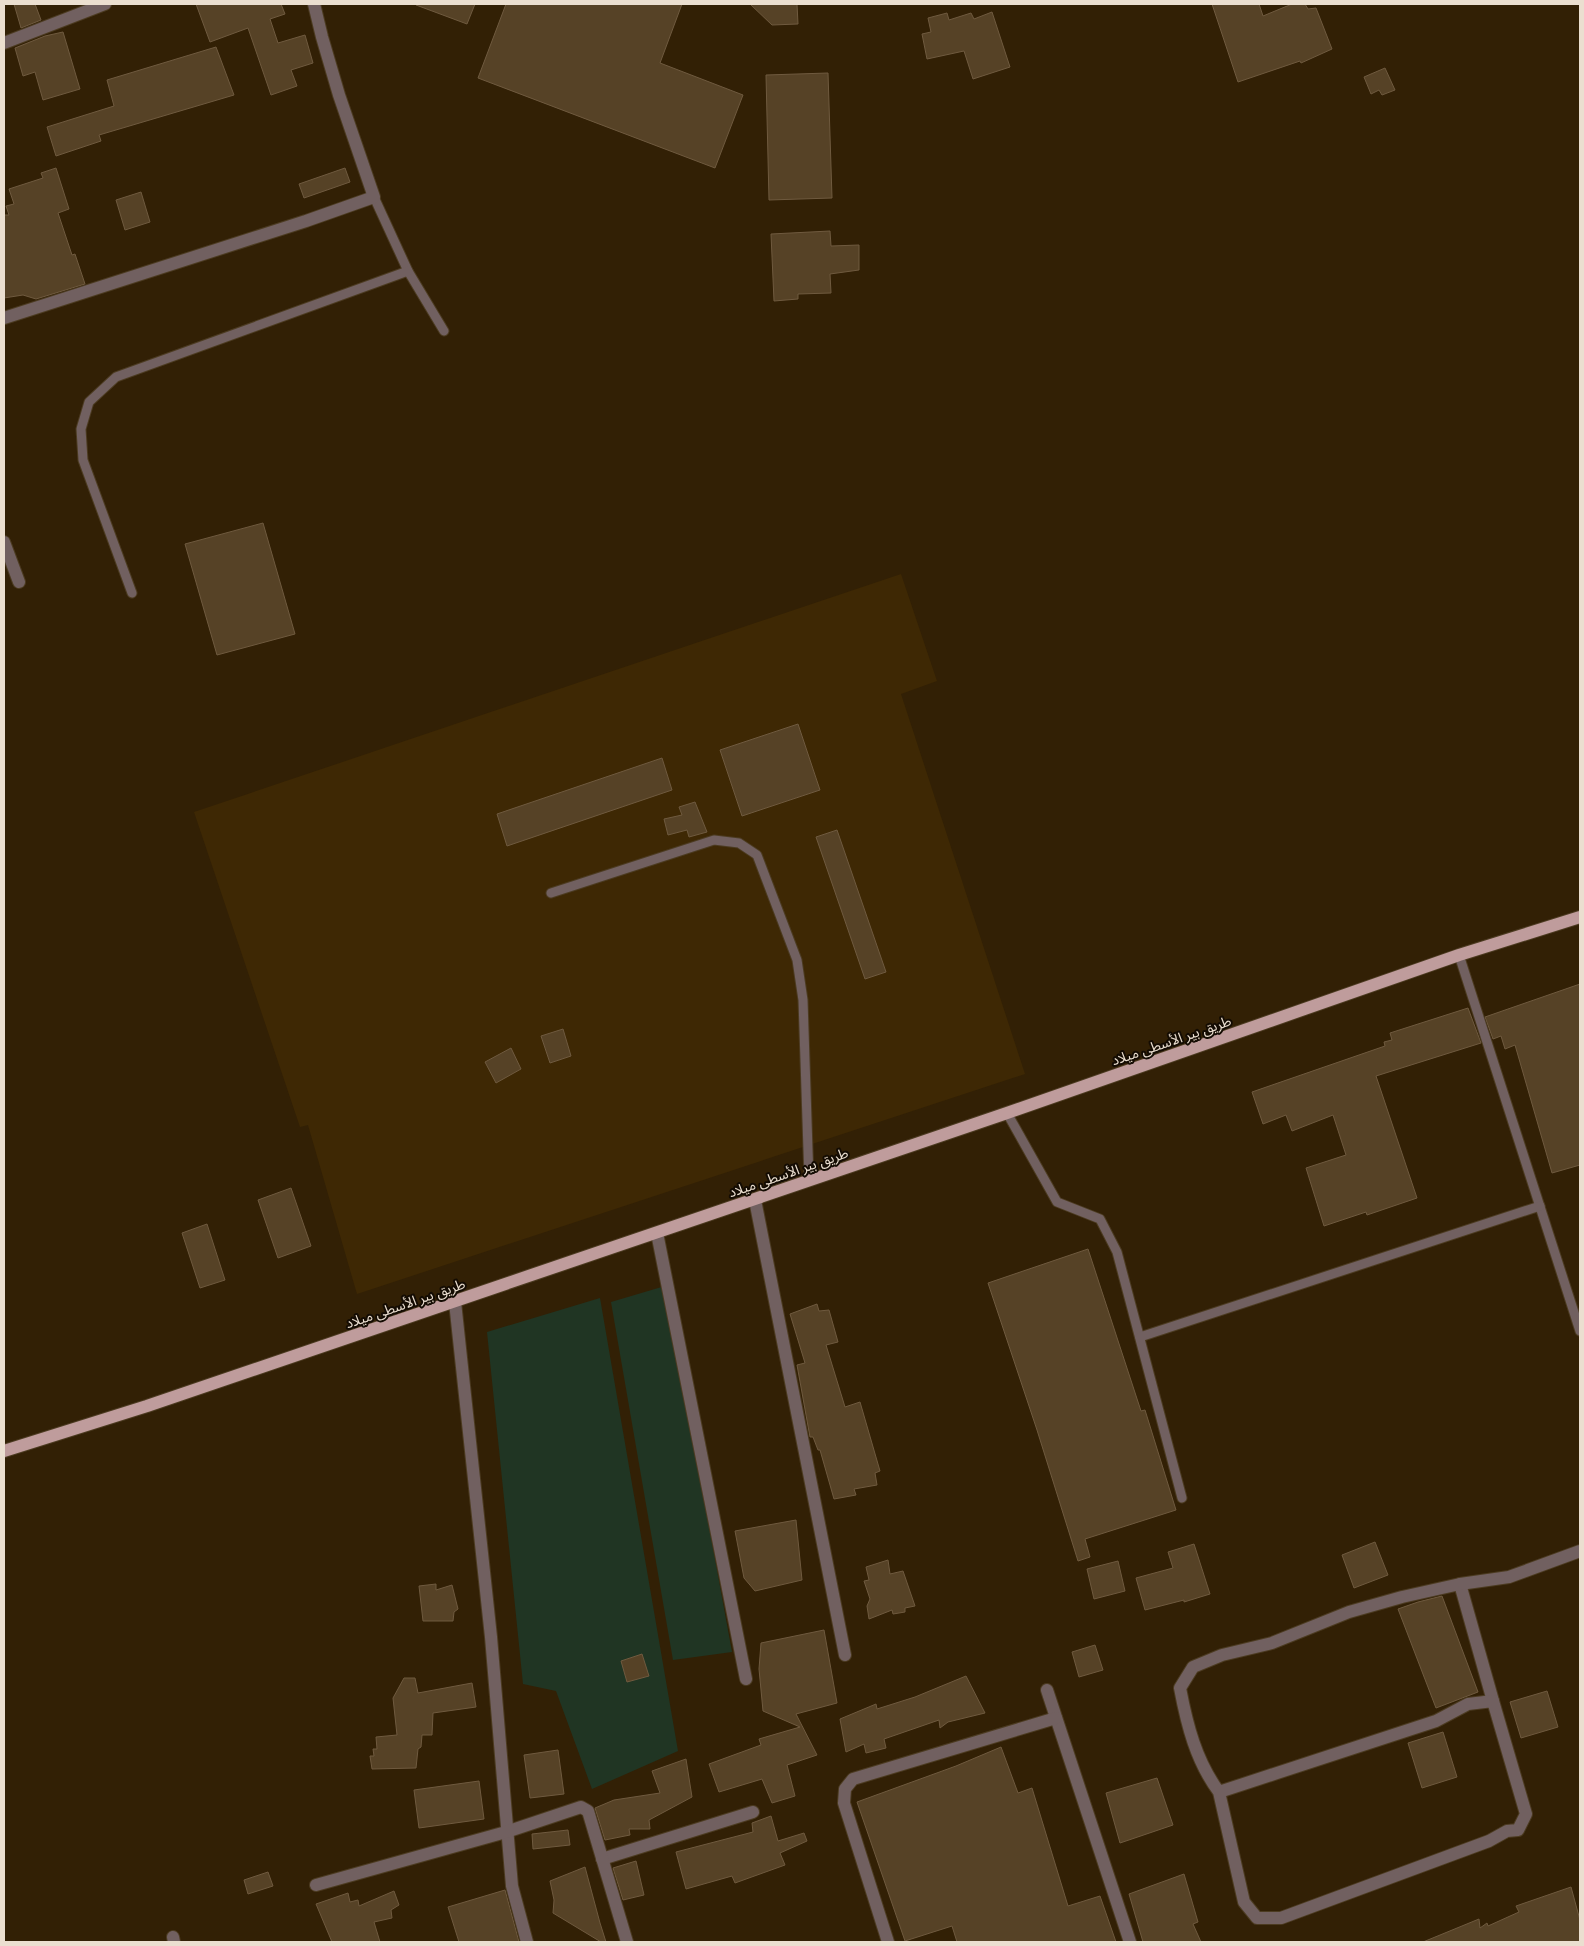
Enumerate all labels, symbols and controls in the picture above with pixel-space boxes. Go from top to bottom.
street label: طريق بير الأسطى ميلاد [1109,1012,1234,1070]
street label: طريق بير الأسطى ميلاد [726,1144,851,1202]
street label: طريق بير الأسطى ميلاد [343,1275,468,1333]

